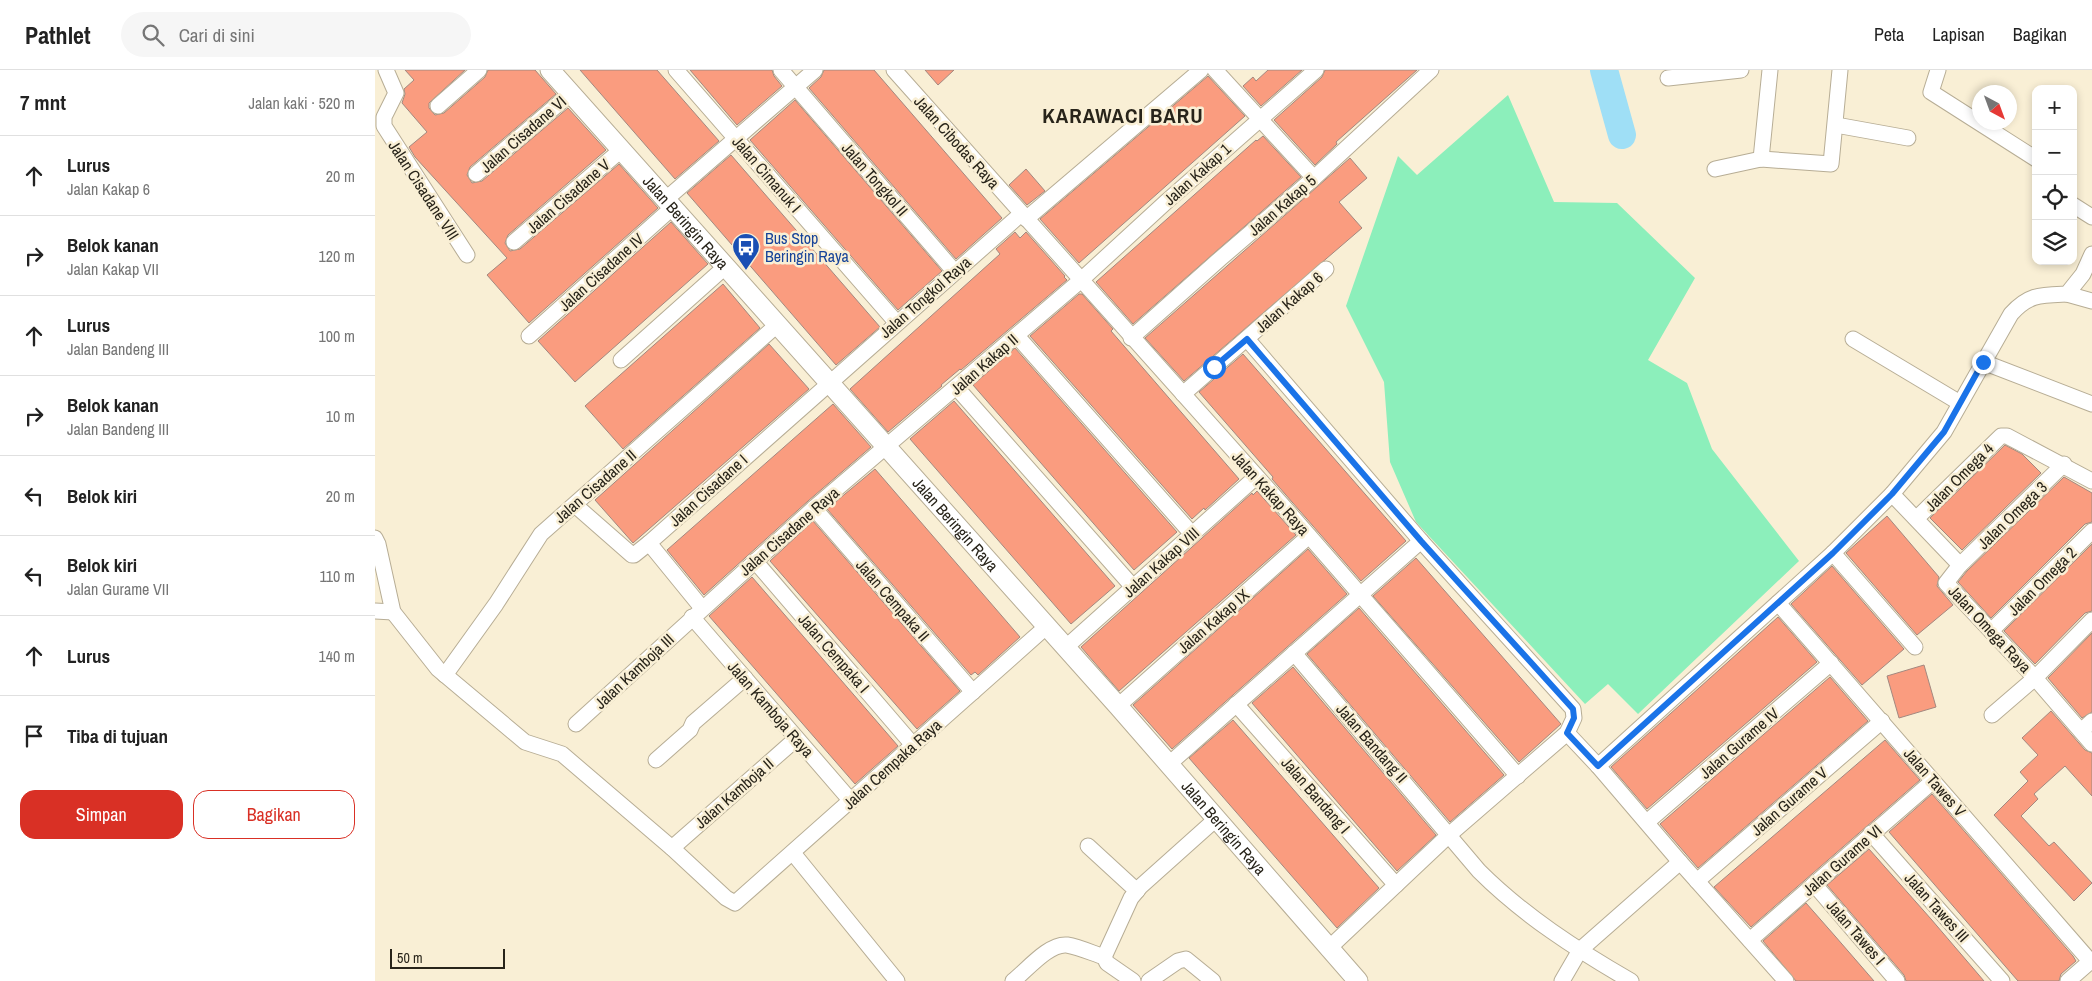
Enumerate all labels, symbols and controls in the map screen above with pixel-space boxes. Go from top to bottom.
search box [121,12,471,57]
text: Pathlet [25,19,91,51]
icon: search [139,21,167,49]
text: Cari di sini [179,22,255,48]
text: Peta [1874,22,1904,47]
text: Lapisan [1932,22,1985,47]
text: Bagikan [2013,22,2067,47]
north arrow [1972,85,2017,130]
map controls [2032,85,2077,265]
button: + [2032,85,2077,130]
text: 7 mnt [20,88,66,117]
street label: Jalan Cisadane VI [475,91,571,177]
street label: Jalan Cibodas Raya [909,91,1005,194]
text: Jalan kaki · 520 m [249,92,355,114]
district label: KARAWACI BARU [1042,101,1204,130]
button: − [2032,130,2077,175]
street label: Jalan Cimanuk I [728,131,806,217]
street label: Jalan Cisadane VIII [384,136,464,244]
street label: Jalan Tongkol II [837,137,913,221]
street label: Jalan Kakap 1 [1159,138,1236,210]
text: Lurus [67,152,110,178]
street label: Jalan Cisadane V [522,154,614,238]
icon: ahead [20,162,48,190]
text: 20 m [326,165,355,187]
street label: Jalan Kakap 5 [1243,169,1321,241]
street label: Jalan Beringin Raya [638,170,734,274]
button: locate [2032,175,2077,220]
text: Jalan Kakap 6 [67,178,150,200]
button: layers [2032,220,2077,265]
place label: Bus Stop Beringin Raya [765,227,850,267]
street label: Jalan Cisadane IV [554,228,648,316]
text: Belok kanan [67,232,159,258]
bus stop icon: Bus Stop Beringin Raya [731,232,761,271]
icon: right [20,242,48,270]
text: 120 m [319,245,355,267]
street label: Jalan Tongkol Raya [875,251,976,343]
text: Jalan Kakap VII [67,258,159,280]
street label: Jalan Kakap 6 [1250,266,1328,338]
text: Lurus [67,312,110,338]
icon: ahead [20,322,48,350]
text: 100 m [319,325,355,347]
street label: Jalan Kakap II [945,328,1023,400]
text: Jalan Bandeng III [67,338,169,360]
route end [1972,351,1995,374]
route start [1203,356,1226,379]
text: Belok kanan [67,392,159,418]
icon: right [20,402,48,430]
text: 10 m [326,405,355,427]
text: Jalan Bandeng III [67,418,169,440]
street label: Jalan Omega 4 [1920,438,1998,516]
street label: Jalan Cisadane II [549,444,641,528]
street label: Jalan Kakap Raya [1227,446,1315,540]
street label: Jalan Cisadane I [664,449,752,531]
street label: Jalan Beringin Raya [908,473,1004,576]
street label: Jalan Omega 3 [1972,476,2052,554]
street label: Jalan Cisadane Raya [734,481,844,580]
icon: left [20,482,48,510]
text: Belok kiri [67,483,137,509]
text: 20 m [326,485,355,507]
street label: Jalan Kakap VIII [1118,522,1204,602]
street label: Jalan Omega 2 [2003,542,2081,620]
text: Belok kiri [67,552,137,578]
street label: Jalan Cempaka II [851,554,935,646]
icon: left [20,562,48,590]
text: 110 m [319,565,355,587]
text: Jalan Gurame VII [67,578,169,600]
street label: Jalan Omega Raya [1944,580,2037,678]
street label: Jalan Kakap IX [1172,584,1254,658]
street label: Jalan Cempaka I [793,609,875,697]
street label: Jalan Kamboja III [589,628,679,714]
icon: ahead [20,642,48,670]
text: Lurus [67,643,110,669]
text: 140 m [319,645,355,667]
street label: Jalan Kamboja Raya [723,656,819,762]
street label: Jalan Bandang II [1331,699,1413,787]
street label: Jalan Gurame IV [1695,702,1784,784]
street label: Jalan Cempaka Raya [838,713,946,814]
icon: arrive [20,722,48,750]
text: Tiba di tujuan [67,723,168,749]
street label: Jalan Tawes V [1899,743,1971,821]
street label: Jalan Bandang I [1277,752,1355,838]
street label: Jalan Kamboja II [690,753,778,833]
street label: Jalan Gurame V [1746,761,1832,840]
street label: Jalan Beringin Raya [1177,775,1272,880]
button: Simpan [20,790,183,839]
button: Bagikan [193,790,355,839]
street label: Jalan Gurame VI [1798,819,1886,901]
street label: Jalan Tawes III [1900,867,1974,947]
street label: Jalan Tawes I [1822,895,1890,969]
scale bar [390,946,505,969]
text: 50 m [397,949,423,967]

